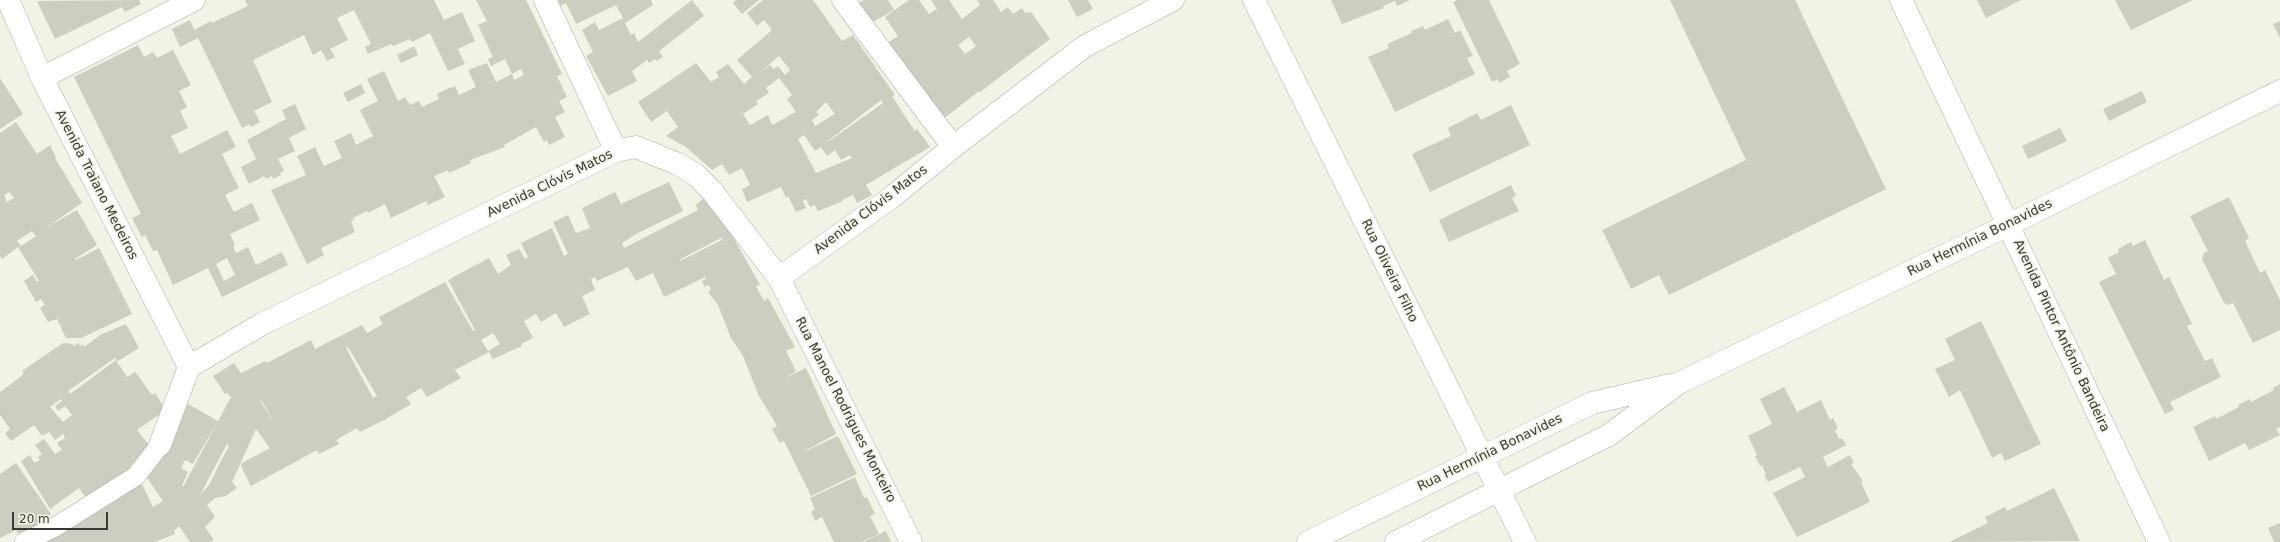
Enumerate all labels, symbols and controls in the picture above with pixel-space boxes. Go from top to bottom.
street label: Avenida Traiano Medeiros [51,107,141,263]
street label: Avenida Clóvis Matos [485,147,615,221]
street label: Avenida Clóvis Matos [811,162,931,258]
street label: Rua Hermínia Bonavides [1905,196,2055,280]
street label: Rua Oliveira Filho [1357,217,1421,325]
street label: Avenida Pintor Antônio Bandeira [2009,237,2113,435]
street label: Rua Manoel Rodrigues Monteiro [791,315,899,505]
street label: Rua Hermínia Bonavides [1415,411,1565,495]
scale bar [14,504,110,530]
text: 20 m [19,512,50,526]

